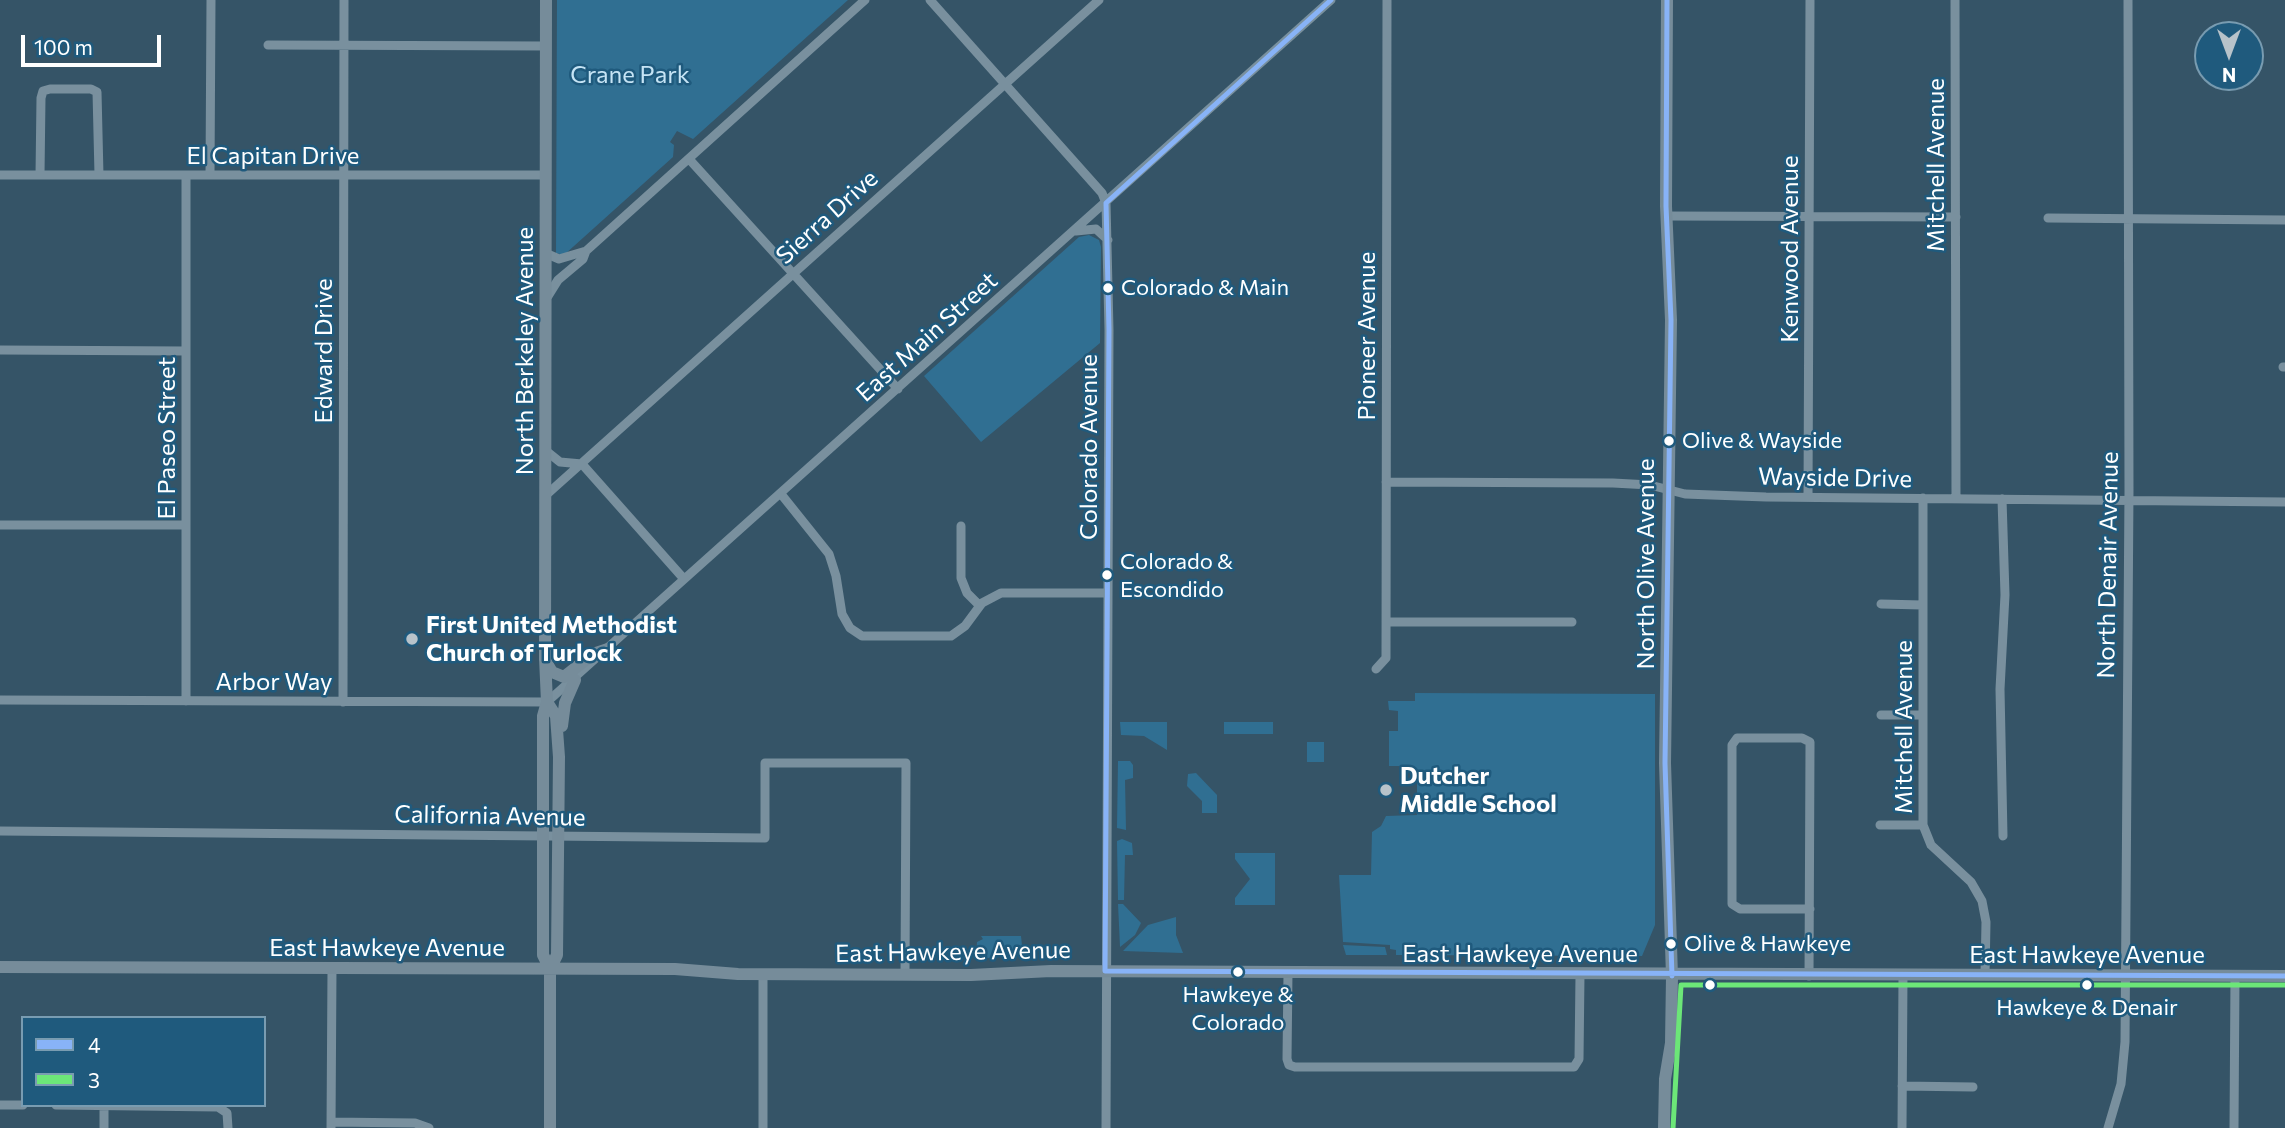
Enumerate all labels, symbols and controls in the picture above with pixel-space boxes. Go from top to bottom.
scale bar [24,21,164,65]
north arrow [2194,21,2264,91]
text: 100 m [34,34,93,59]
park label: Crane Park [570,61,690,89]
text: N [2222,64,2236,87]
street label: Mitchell Avenue [1922,78,1950,252]
street label: El Capitan Drive [186,142,360,170]
street label: Kenwood Avenue [1776,155,1804,343]
street label: Sierra Drive [770,164,884,270]
street label: North Berkeley Avenue [511,227,539,475]
street label: Pioneer Avenue [1353,252,1381,420]
street label: East Main Street [851,266,1003,408]
place label: Colorado & Main [1121,275,1289,301]
street label: Edward Drive [310,278,338,424]
marker: Colorado & Main [1101,281,1115,295]
street label: Colorado Avenue [1075,354,1103,540]
street label: El Paseo Street [153,357,181,519]
place label: Olive & Wayside [1682,428,1842,454]
marker: Olive & Wayside [1662,434,1676,448]
street label: North Denair Avenue [2092,451,2124,679]
street label: North Olive Avenue [1632,458,1660,670]
street label: Wayside Drive [1758,462,1912,494]
place label: Colorado & Escondido [1120,549,1233,600]
marker: Colorado & Escondido [1100,568,1114,582]
place label: First United Methodist Church of Turlock [426,611,677,667]
marker: First United Methodist Church of Turlock [404,631,420,647]
street label: Mitchell Avenue [1890,640,1918,814]
street label: Arbor Way [216,668,332,696]
place label: Dutcher Middle School [1400,762,1557,818]
marker: Dutcher Middle School [1378,782,1394,798]
street label: California Avenue [394,800,586,832]
place label: Olive & Hawkeye [1684,931,1851,957]
street label: East Hawkeye Avenue [269,934,505,962]
street label: East Hawkeye Avenue [835,936,1071,968]
marker: Olive & Hawkeye [1664,937,1678,951]
street label: East Hawkeye Avenue [1402,940,1638,968]
street label: East Hawkeye Avenue [1969,941,2205,969]
marker: Hawkeye & Colorado [1231,965,1245,979]
unlabelled marker [1703,978,1717,992]
marker: Hawkeye & Denair [2080,978,2094,992]
place label: Hawkeye & Colorado [1182,982,1294,1034]
place label: Hawkeye & Denair [1996,995,2178,1021]
legend [21,1016,266,1107]
text: 4 [88,1032,101,1057]
text: 3 [88,1067,100,1092]

